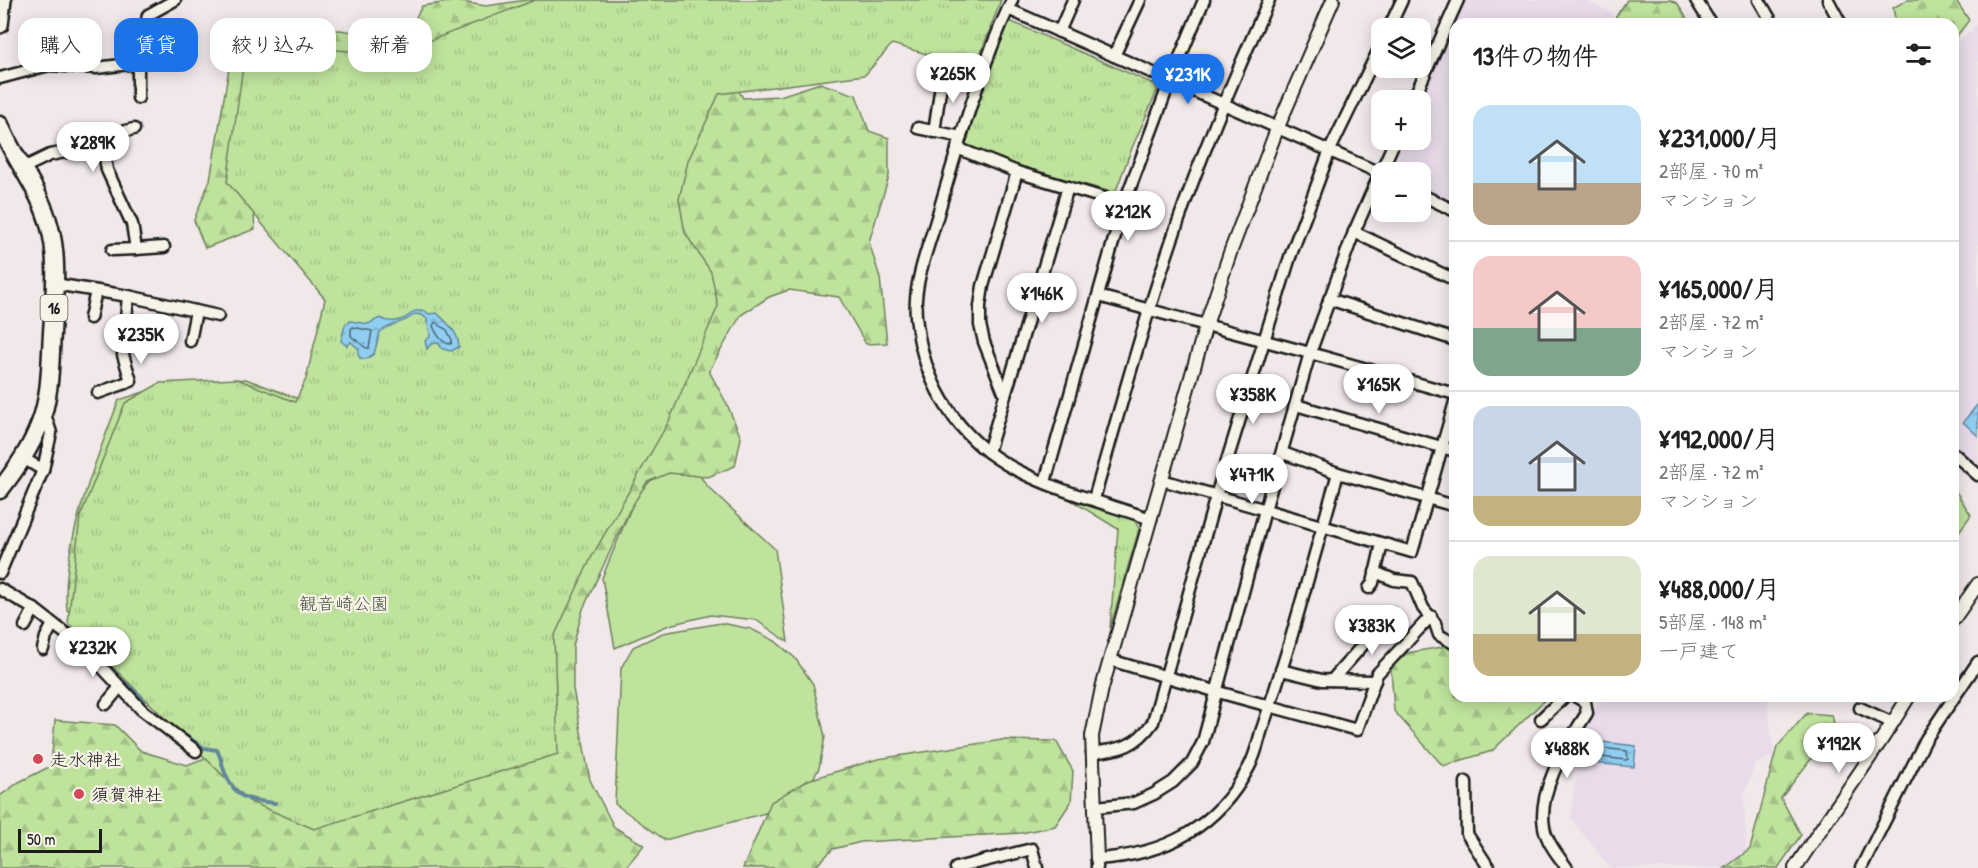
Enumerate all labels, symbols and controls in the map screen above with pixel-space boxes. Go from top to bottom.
chip: 購入 [18,18,102,72]
chip: 賃貸 [114,18,198,72]
chip: 絞り込み [210,18,336,72]
chip: 新着 [348,18,432,72]
map controls [1371,18,1431,222]
button: layers [1371,18,1431,78]
text: 13件の物件 [1473,38,1598,73]
icon: filters [1902,38,1935,71]
pin: ¥265K [911,53,995,104]
pin: ¥231K [1146,54,1230,105]
text: ¥265K [930,59,976,86]
text: ¥231K [1165,60,1211,87]
button: + [1371,90,1431,150]
text: ¥231,000/月 [1659,120,1782,155]
pin: ¥289K [51,122,135,173]
text: ¥289K [70,128,116,155]
icon: home [1521,129,1593,201]
text: 2部屋 · 70 m² [1659,157,1763,184]
button: − [1371,162,1431,222]
text: マンション [1659,186,1758,213]
pin: ¥212K [1086,191,1170,242]
text: ¥212K [1105,197,1151,224]
text: ¥165,000/月 [1659,271,1779,306]
pin: ¥146K [1000,273,1084,324]
text: ¥146K [1021,279,1063,306]
icon: home [1521,280,1593,352]
road number: 16 [40,295,68,321]
text: 2部屋 · 72 m² [1659,308,1764,335]
pin: ¥235K [99,314,183,365]
text: ¥235K [118,320,164,347]
text: マンション [1659,337,1758,364]
pin: ¥165K [1337,364,1421,415]
text: ¥165K [1357,370,1401,397]
pin: ¥358K [1211,374,1295,425]
text: ¥358K [1230,380,1276,407]
text: ¥192,000/月 [1659,421,1779,456]
icon: home [1521,430,1593,502]
pin: ¥471K [1210,454,1294,505]
text: 2部屋 · 72 m² [1659,458,1764,485]
text: ¥471K [1230,460,1274,487]
text: マンション [1659,487,1758,514]
text: ¥488,000/月 [1659,571,1781,606]
icon: home [1521,580,1593,652]
park label: 観音崎公園 [299,591,389,616]
pin: ¥383K [1330,605,1414,656]
text: 5部屋 · 148 m² [1659,608,1767,635]
text: ¥383K [1349,611,1395,638]
pin: ¥232K [51,627,135,678]
text: ¥232K [69,633,117,660]
text: 一戸建て [1659,637,1739,664]
pin: ¥192K [1797,723,1881,774]
pin: ¥488K [1525,728,1609,779]
text: ¥192K [1817,729,1861,756]
text: ¥488K [1545,734,1589,761]
place label: 走水神社 [50,747,122,772]
marker: 走水神社 [31,752,45,766]
place label: 須賀神社 [91,782,163,807]
marker: 須賀神社 [72,787,86,801]
scale bar [18,826,102,854]
text: 50 m [27,828,56,850]

